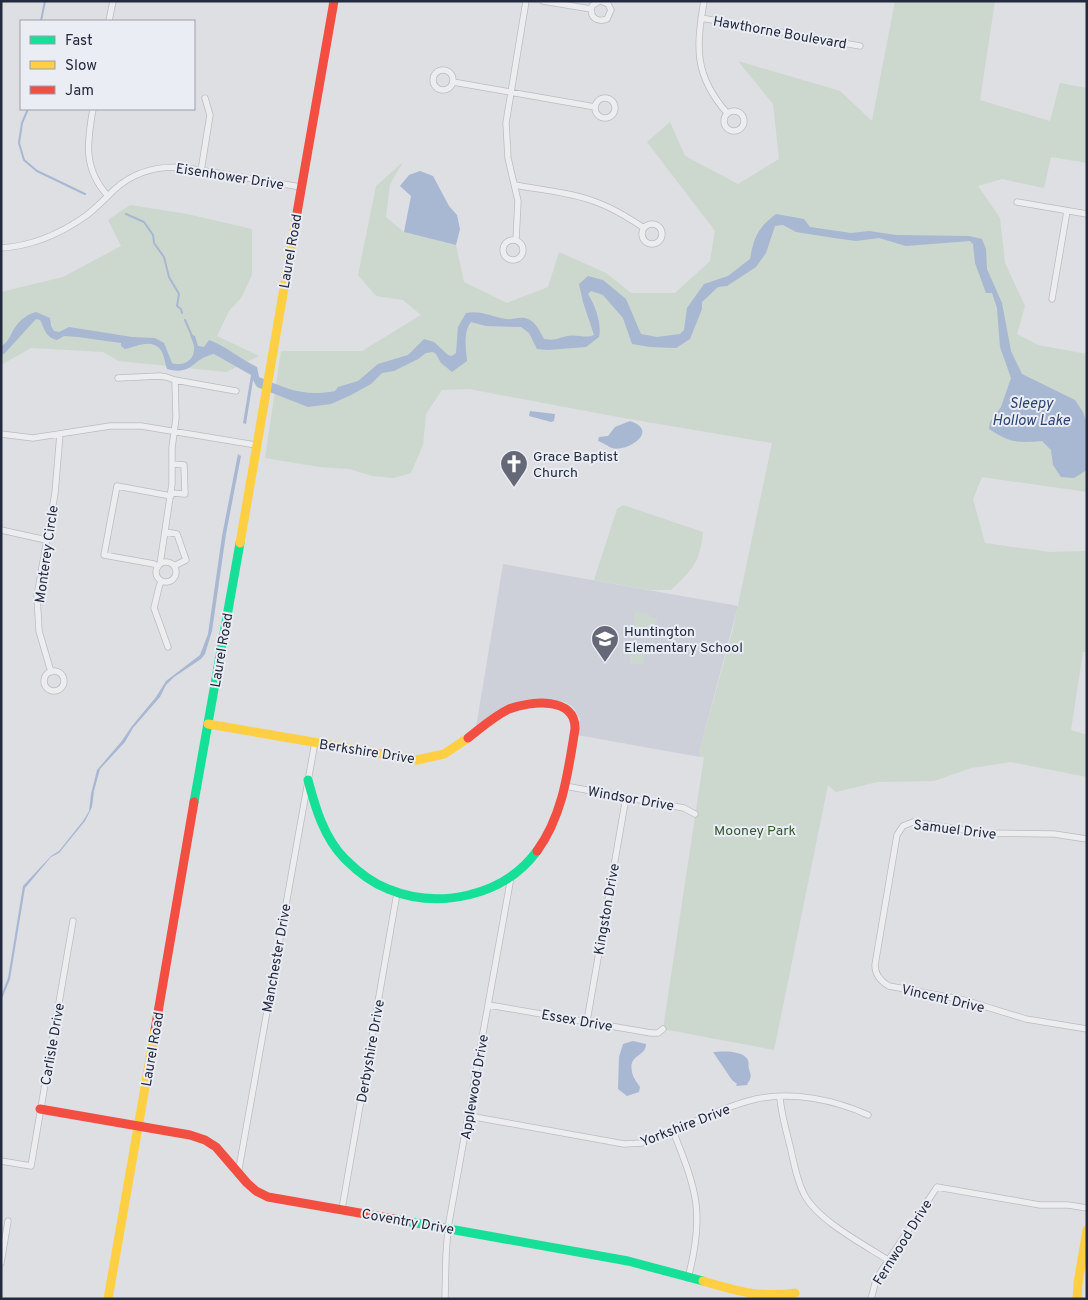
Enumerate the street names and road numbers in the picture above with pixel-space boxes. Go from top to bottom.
street label: Hawthorne Boulevard [712,13,848,54]
street label: Eisenhower Drive [175,161,285,194]
street label: Laurel Road [277,213,306,290]
street label: Monterey Circle [32,504,63,604]
street label: Laurel Road [208,612,237,689]
street label: Berkshire Drive [318,737,416,768]
street label: Windsor Drive [586,784,675,815]
street label: Samuel Drive [912,817,997,844]
street label: Kingston Drive [591,862,624,956]
street label: Manchester Drive [260,903,295,1014]
street label: Vincent Drive [899,982,986,1017]
street label: Derbyshire Drive [354,998,389,1104]
street label: Carlisle Drive [38,1002,69,1087]
street label: Essex Drive [540,1007,614,1036]
street label: Laurel Road [139,1011,168,1088]
street label: Applewood Drive [458,1033,493,1141]
street label: Yorkshire Drive [638,1101,733,1151]
street label: Fernwood Drive [870,1197,936,1289]
street label: Coventry Drive [360,1206,455,1239]

